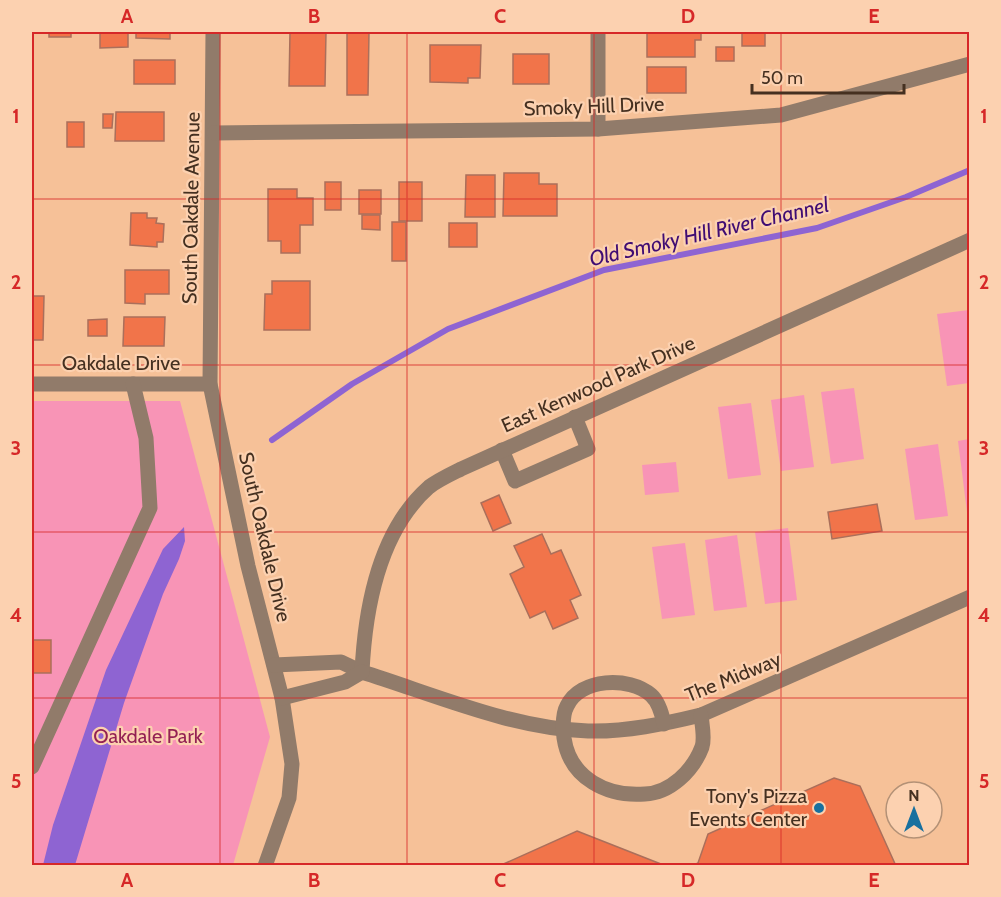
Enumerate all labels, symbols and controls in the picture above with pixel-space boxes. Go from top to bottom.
text: A [121,4,134,28]
text: B [308,4,320,28]
text: C [494,4,506,28]
text: D [681,4,695,28]
text: E [868,4,880,28]
scale bar [752,57,904,95]
text: 50 m [761,67,803,89]
street label: Smoky Hill Drive [523,92,665,120]
text: 1 [12,104,20,128]
text: 1 [980,104,988,128]
street label: South Oakdale Avenue [177,112,205,304]
water label: Old Smoky Hill River Channel [587,192,831,271]
text: 2 [11,270,21,294]
text: 2 [979,270,989,294]
street label: East Kenwood Park Drive [497,330,699,438]
street label: Oakdale Drive [62,351,180,375]
text: 3 [11,436,21,460]
text: 3 [979,436,989,460]
street label: South Oakdale Drive [234,450,296,624]
text: 4 [10,603,22,627]
text: 4 [978,603,990,627]
street label: The Midway [682,647,784,707]
park label: Oakdale Park [93,724,203,748]
text: 5 [11,769,21,793]
text: 5 [979,769,989,793]
north arrow [884,780,944,840]
place label: Tony's Pizza Events Center [689,784,808,831]
text: N [908,786,920,805]
marker: Tony's Pizza Events Center [812,801,826,815]
text: A [121,868,134,892]
text: B [308,868,320,892]
text: C [494,868,506,892]
text: D [681,868,695,892]
text: E [868,868,880,892]

